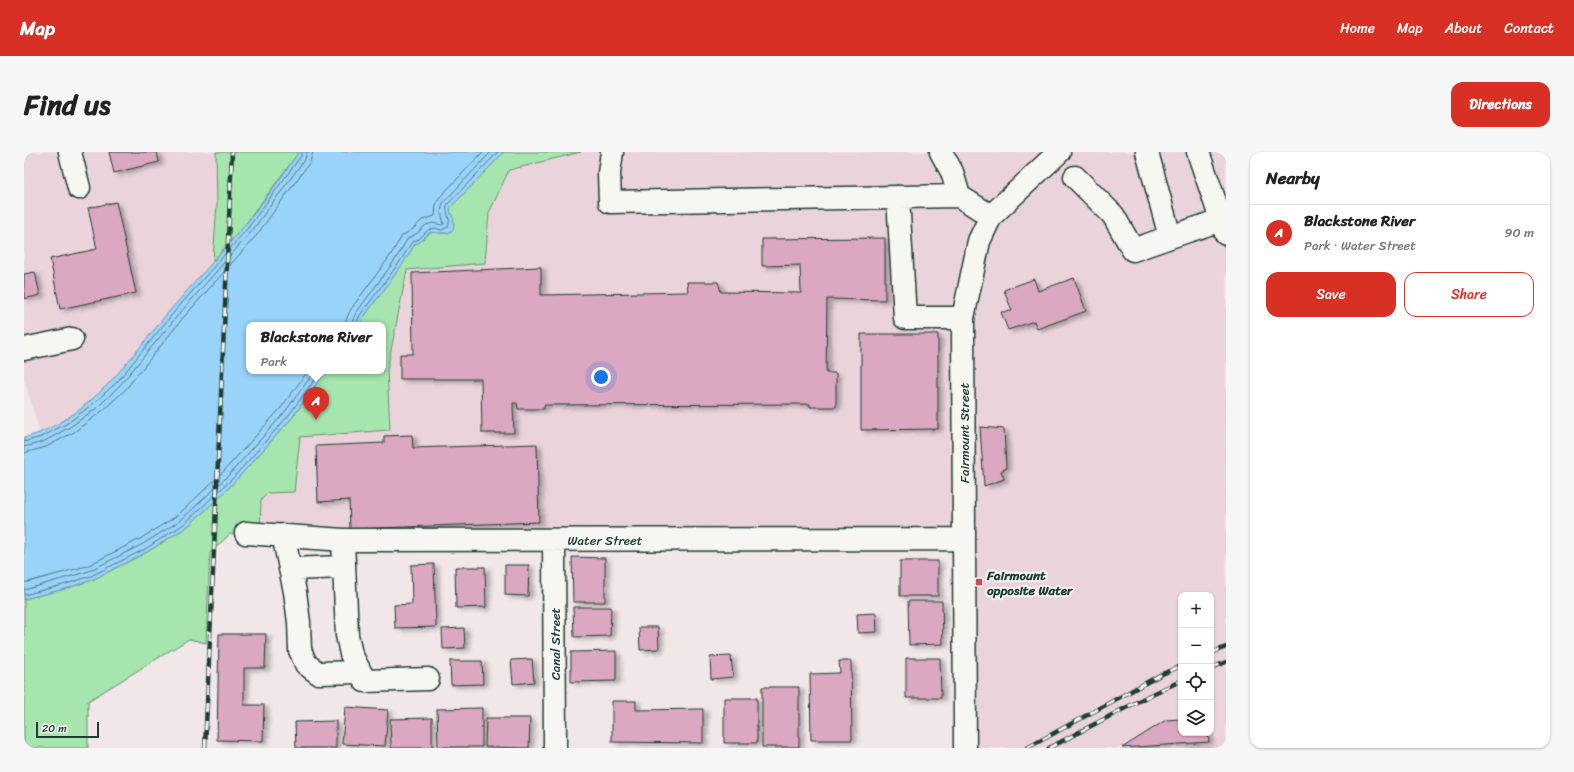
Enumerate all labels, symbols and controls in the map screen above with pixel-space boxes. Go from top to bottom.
text: Map [20,12,55,45]
text: Home [1340,16,1375,41]
text: Map [1397,16,1423,41]
text: About [1445,16,1482,41]
text: Contact [1504,16,1554,41]
text: Find us [24,80,111,129]
button: Directions [1451,82,1550,127]
text: Nearby [1266,163,1320,193]
text: Blackstone River [1304,208,1415,234]
text: A [1275,221,1283,244]
text: 90 m [1504,221,1534,244]
text: Park · Water Street [1304,234,1416,257]
button: Save [1266,272,1396,317]
button: Share [1404,272,1534,317]
popup [246,322,386,374]
text: Blackstone River [260,324,372,350]
text: Park [260,350,287,373]
your location [591,367,611,387]
street label: Fairmount Street [953,383,976,483]
pin: A [303,387,329,420]
street label: Water Street [568,529,643,552]
place label: Fairmount opposite Water [986,564,1074,602]
marker: Fairmount opposite Water [974,577,984,587]
map controls [1178,592,1214,736]
button: + [1178,592,1214,628]
street label: Canal Street [544,607,567,680]
button: − [1178,628,1214,664]
button: locate [1178,664,1214,700]
button: layers [1178,700,1214,736]
text: 20 m [42,719,67,738]
scale bar [36,720,99,739]

